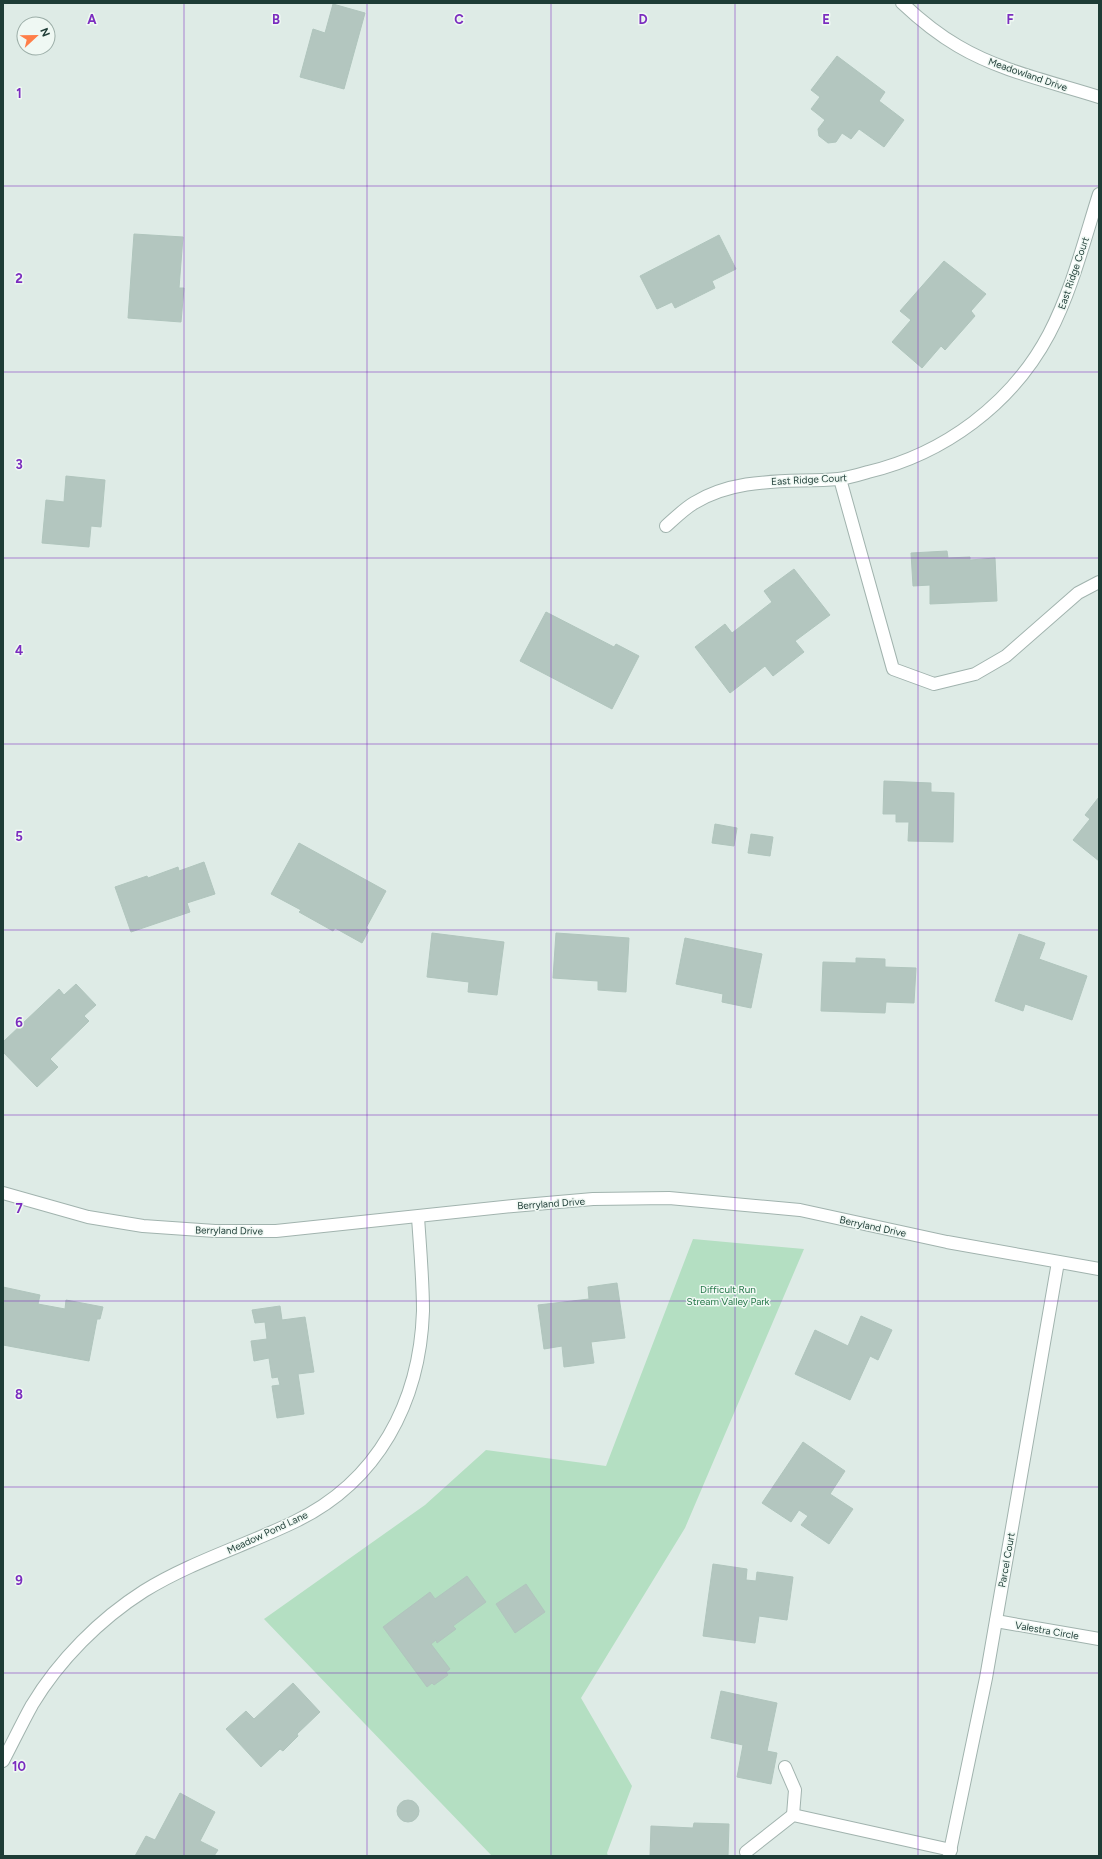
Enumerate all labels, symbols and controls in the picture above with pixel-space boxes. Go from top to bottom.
text: A [87,12,97,27]
text: B [272,12,280,27]
text: C [454,12,464,27]
text: D [638,12,648,27]
text: E [822,12,830,27]
text: F [1006,12,1014,27]
north arrow [16,16,56,56]
text: N [37,26,52,39]
street label: Meadowland Drive [987,55,1070,94]
text: 1 [16,86,22,101]
street label: East Ridge Court [1055,235,1092,311]
text: 2 [15,271,23,286]
text: 3 [15,457,23,472]
street label: East Ridge Court [771,471,847,488]
text: 4 [15,643,23,658]
text: 5 [15,829,23,844]
text: 6 [15,1015,23,1030]
street label: Berryland Drive [517,1195,586,1212]
text: 7 [15,1201,23,1216]
street label: Berryland Drive [838,1213,908,1240]
street label: Berryland Drive [195,1223,264,1238]
park label: Difficult Run Stream Valley Park [687,1283,770,1308]
text: 8 [15,1387,23,1402]
street label: Meadow Pond Lane [225,1508,310,1557]
street label: Parcel Court [995,1531,1018,1589]
text: 9 [15,1573,23,1588]
street label: Valestra Circle [1014,1618,1080,1643]
text: 10 [12,1759,26,1774]

